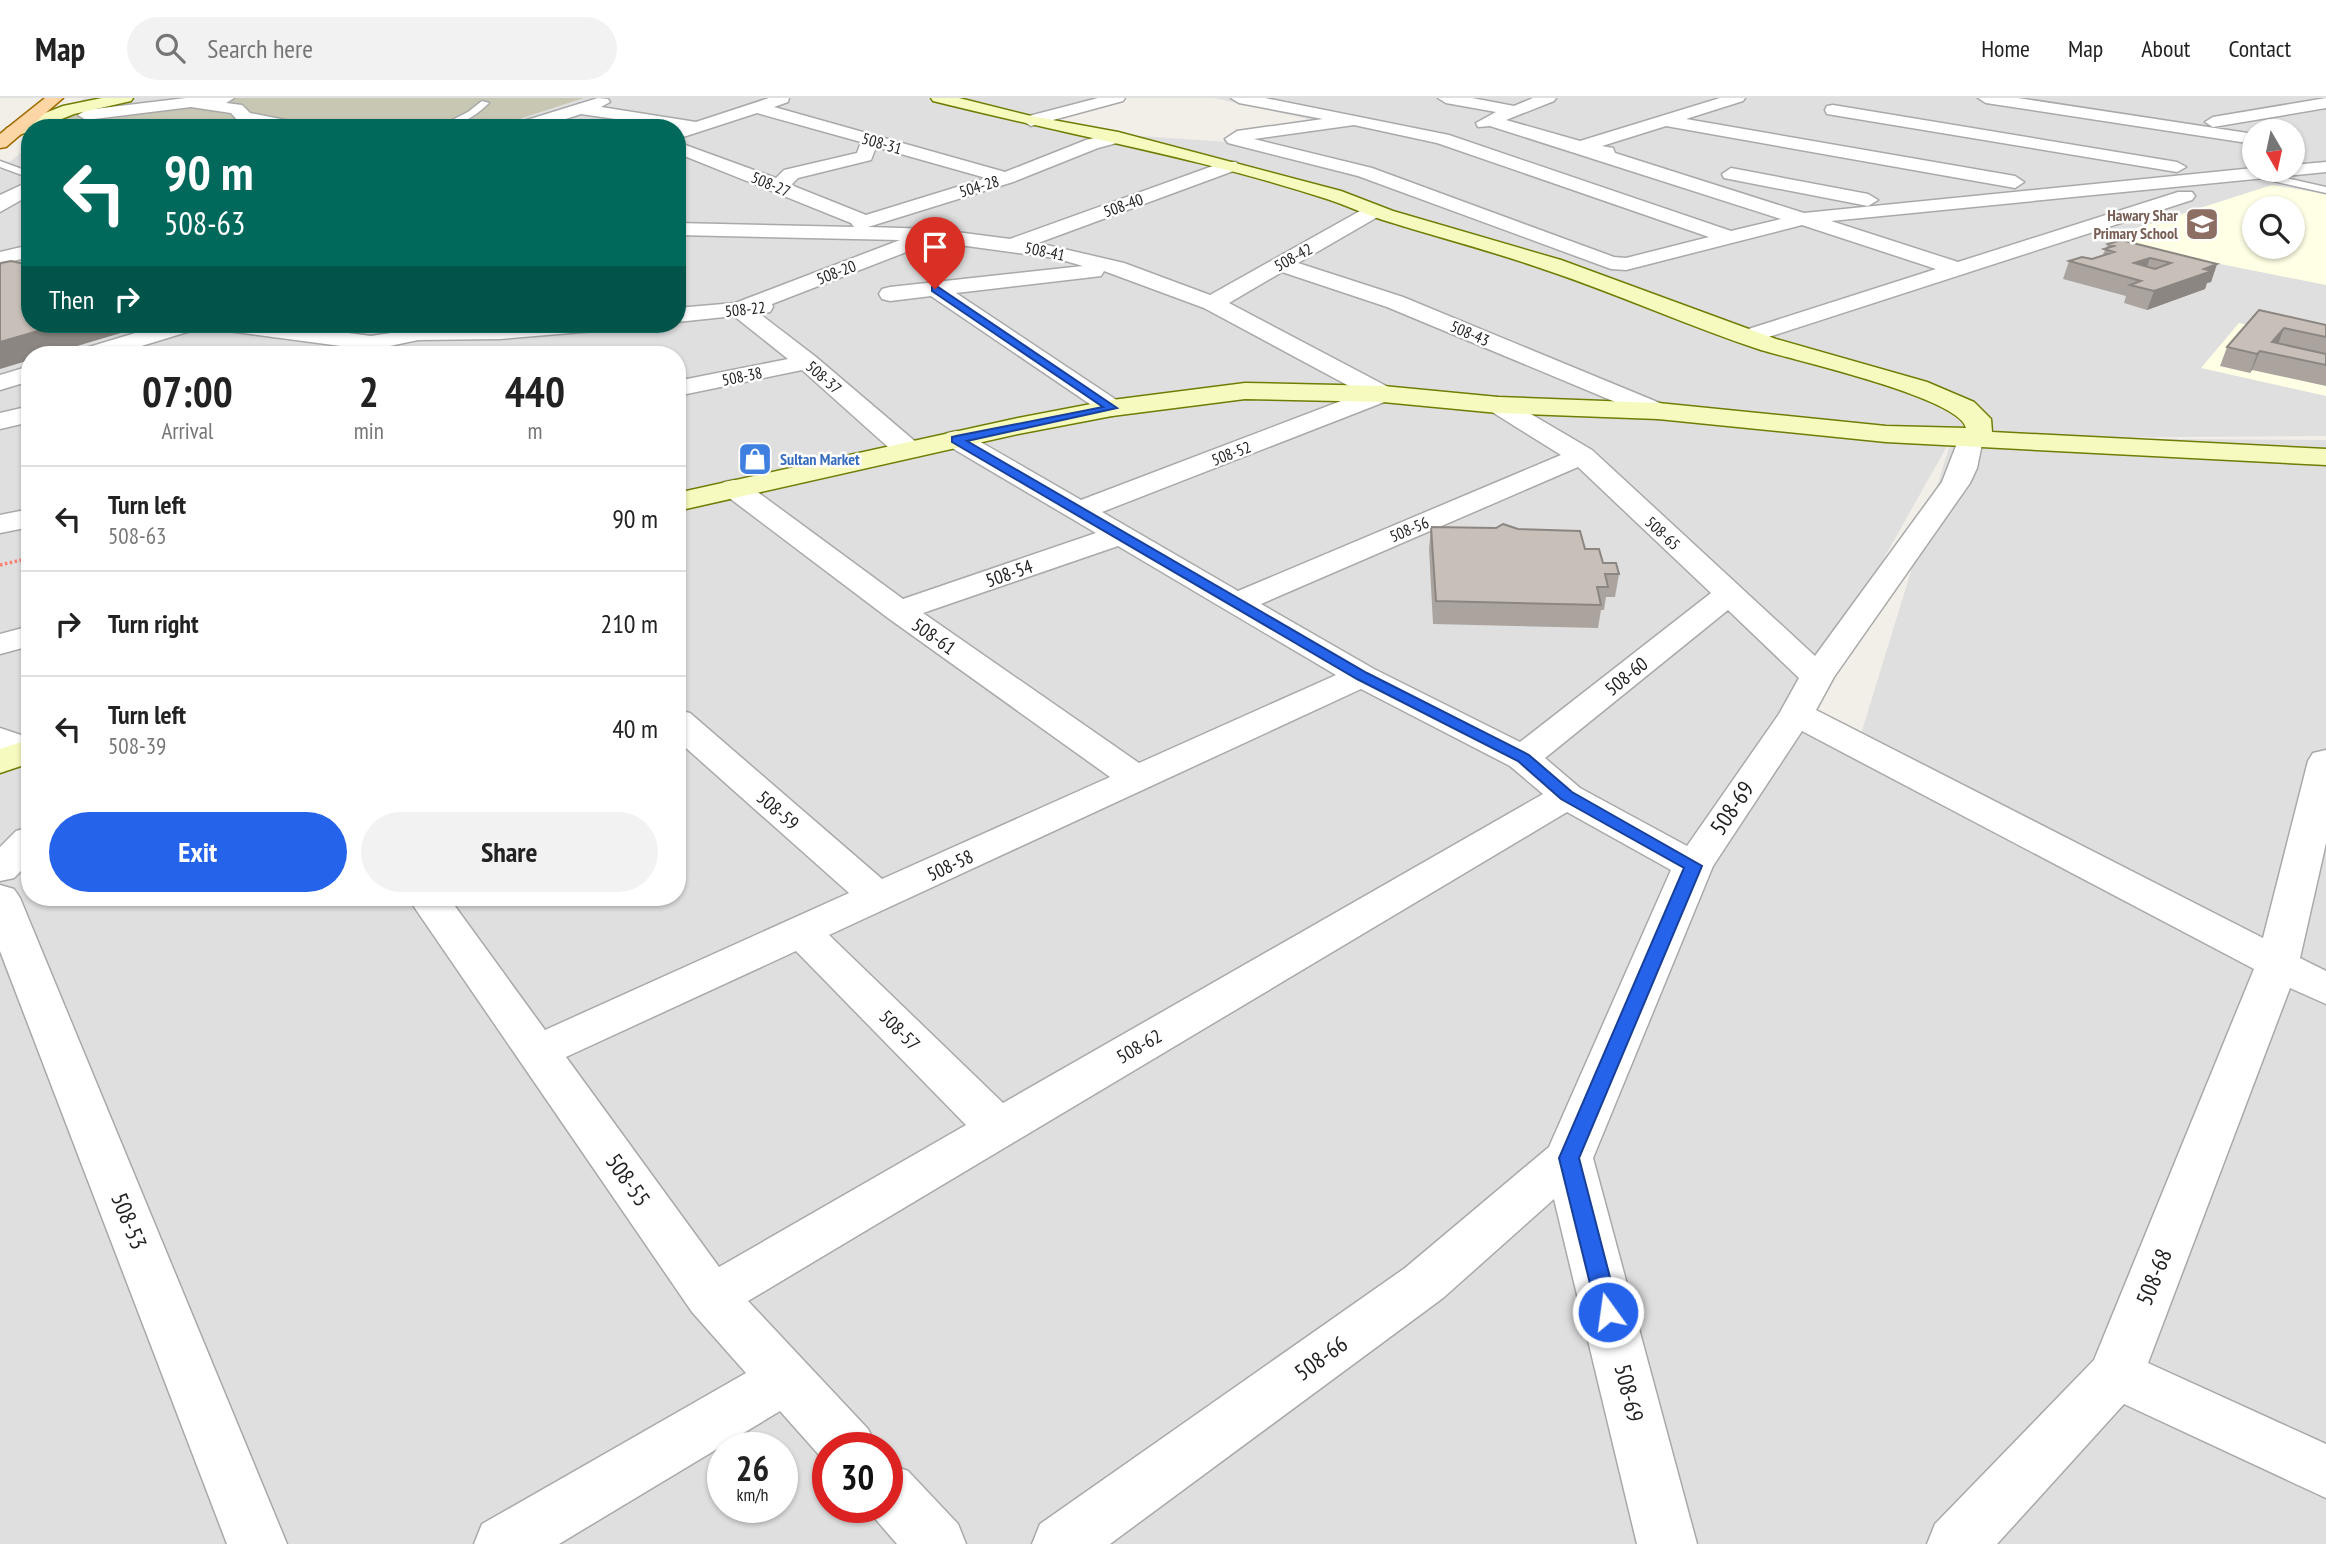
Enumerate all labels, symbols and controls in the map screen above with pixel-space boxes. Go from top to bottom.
search box [127,17,617,80]
text: Map [35,27,85,70]
icon: search [151,29,189,67]
text: Search here [207,32,313,65]
text: Home [1981,33,2030,64]
text: Map [2068,33,2103,64]
text: About [2141,33,2190,64]
text: Contact [2228,33,2291,64]
north arrow [2242,119,2305,182]
map controls [2242,119,2305,259]
street label: 508-31 [860,128,904,158]
text: 90 m [164,140,253,204]
icon: left [49,147,140,238]
street label: 508-27 [748,167,794,201]
street label: 504-28 [957,170,1001,202]
street label: 508-40 [1100,189,1146,221]
button: search [2242,196,2305,259]
text: 508-63 [164,202,245,244]
place label: Hawary Shar Primary School [2093,205,2178,243]
school or university icon: Hawary Shar Primary School [2183,205,2221,243]
pin [905,217,965,289]
icon: arrive [916,228,954,266]
street label: 508-41 [1023,237,1067,265]
street label: 508-42 [1270,238,1316,276]
street label: 508-20 [813,255,859,289]
icon: right [108,280,146,318]
text: Then [49,283,94,316]
street label: 508-22 [724,297,766,321]
street label: 508-43 [1447,316,1493,350]
street label: 508-37 [802,356,846,398]
street label: 508-38 [720,362,764,390]
text: 07:00 [142,364,233,419]
text: 2 [359,364,379,419]
text: 440 [505,364,565,419]
text: Arrival [161,416,213,445]
text: min [354,416,384,445]
text: m [527,416,542,445]
street label: 508-52 [1208,436,1254,470]
shop icon: Sultan Market [736,440,774,478]
place label: Sultan Market [780,449,860,469]
text: Turn left [108,488,186,521]
icon: left [49,500,87,538]
text: 90 m [612,502,658,535]
street label: 508-56 [1386,512,1432,546]
street label: 508-65 [1641,512,1685,554]
text: 508-63 [108,521,166,550]
street label: 508-54 [982,554,1036,592]
icon: right [49,605,87,643]
text: Turn right [108,607,199,640]
text: 210 m [600,607,658,640]
street label: 508-61 [907,612,961,660]
street label: 508-60 [1600,651,1652,701]
text: Turn left [108,698,186,731]
icon: left [49,710,87,748]
text: 40 m [612,712,658,745]
text: 508-39 [108,731,166,760]
street label: 508-69 [1703,775,1760,840]
street label: 508-59 [752,785,804,835]
button: Exit [49,812,347,892]
button: Share [361,812,658,892]
street label: 508-58 [923,844,977,886]
street label: 508-57 [874,1004,926,1056]
street label: 508-62 [1112,1024,1166,1068]
street label: 508-55 [600,1147,657,1212]
street label: 508-53 [105,1188,154,1253]
street label: 508-68 [2129,1244,2178,1309]
position arrow [1571,1275,1645,1349]
street label: 508-66 [1289,1329,1353,1387]
street label: 508-69 [1608,1361,1651,1425]
speed limit sign: 30 [812,1432,903,1523]
text: 26 [736,1445,769,1491]
text: km/h [737,1483,768,1506]

